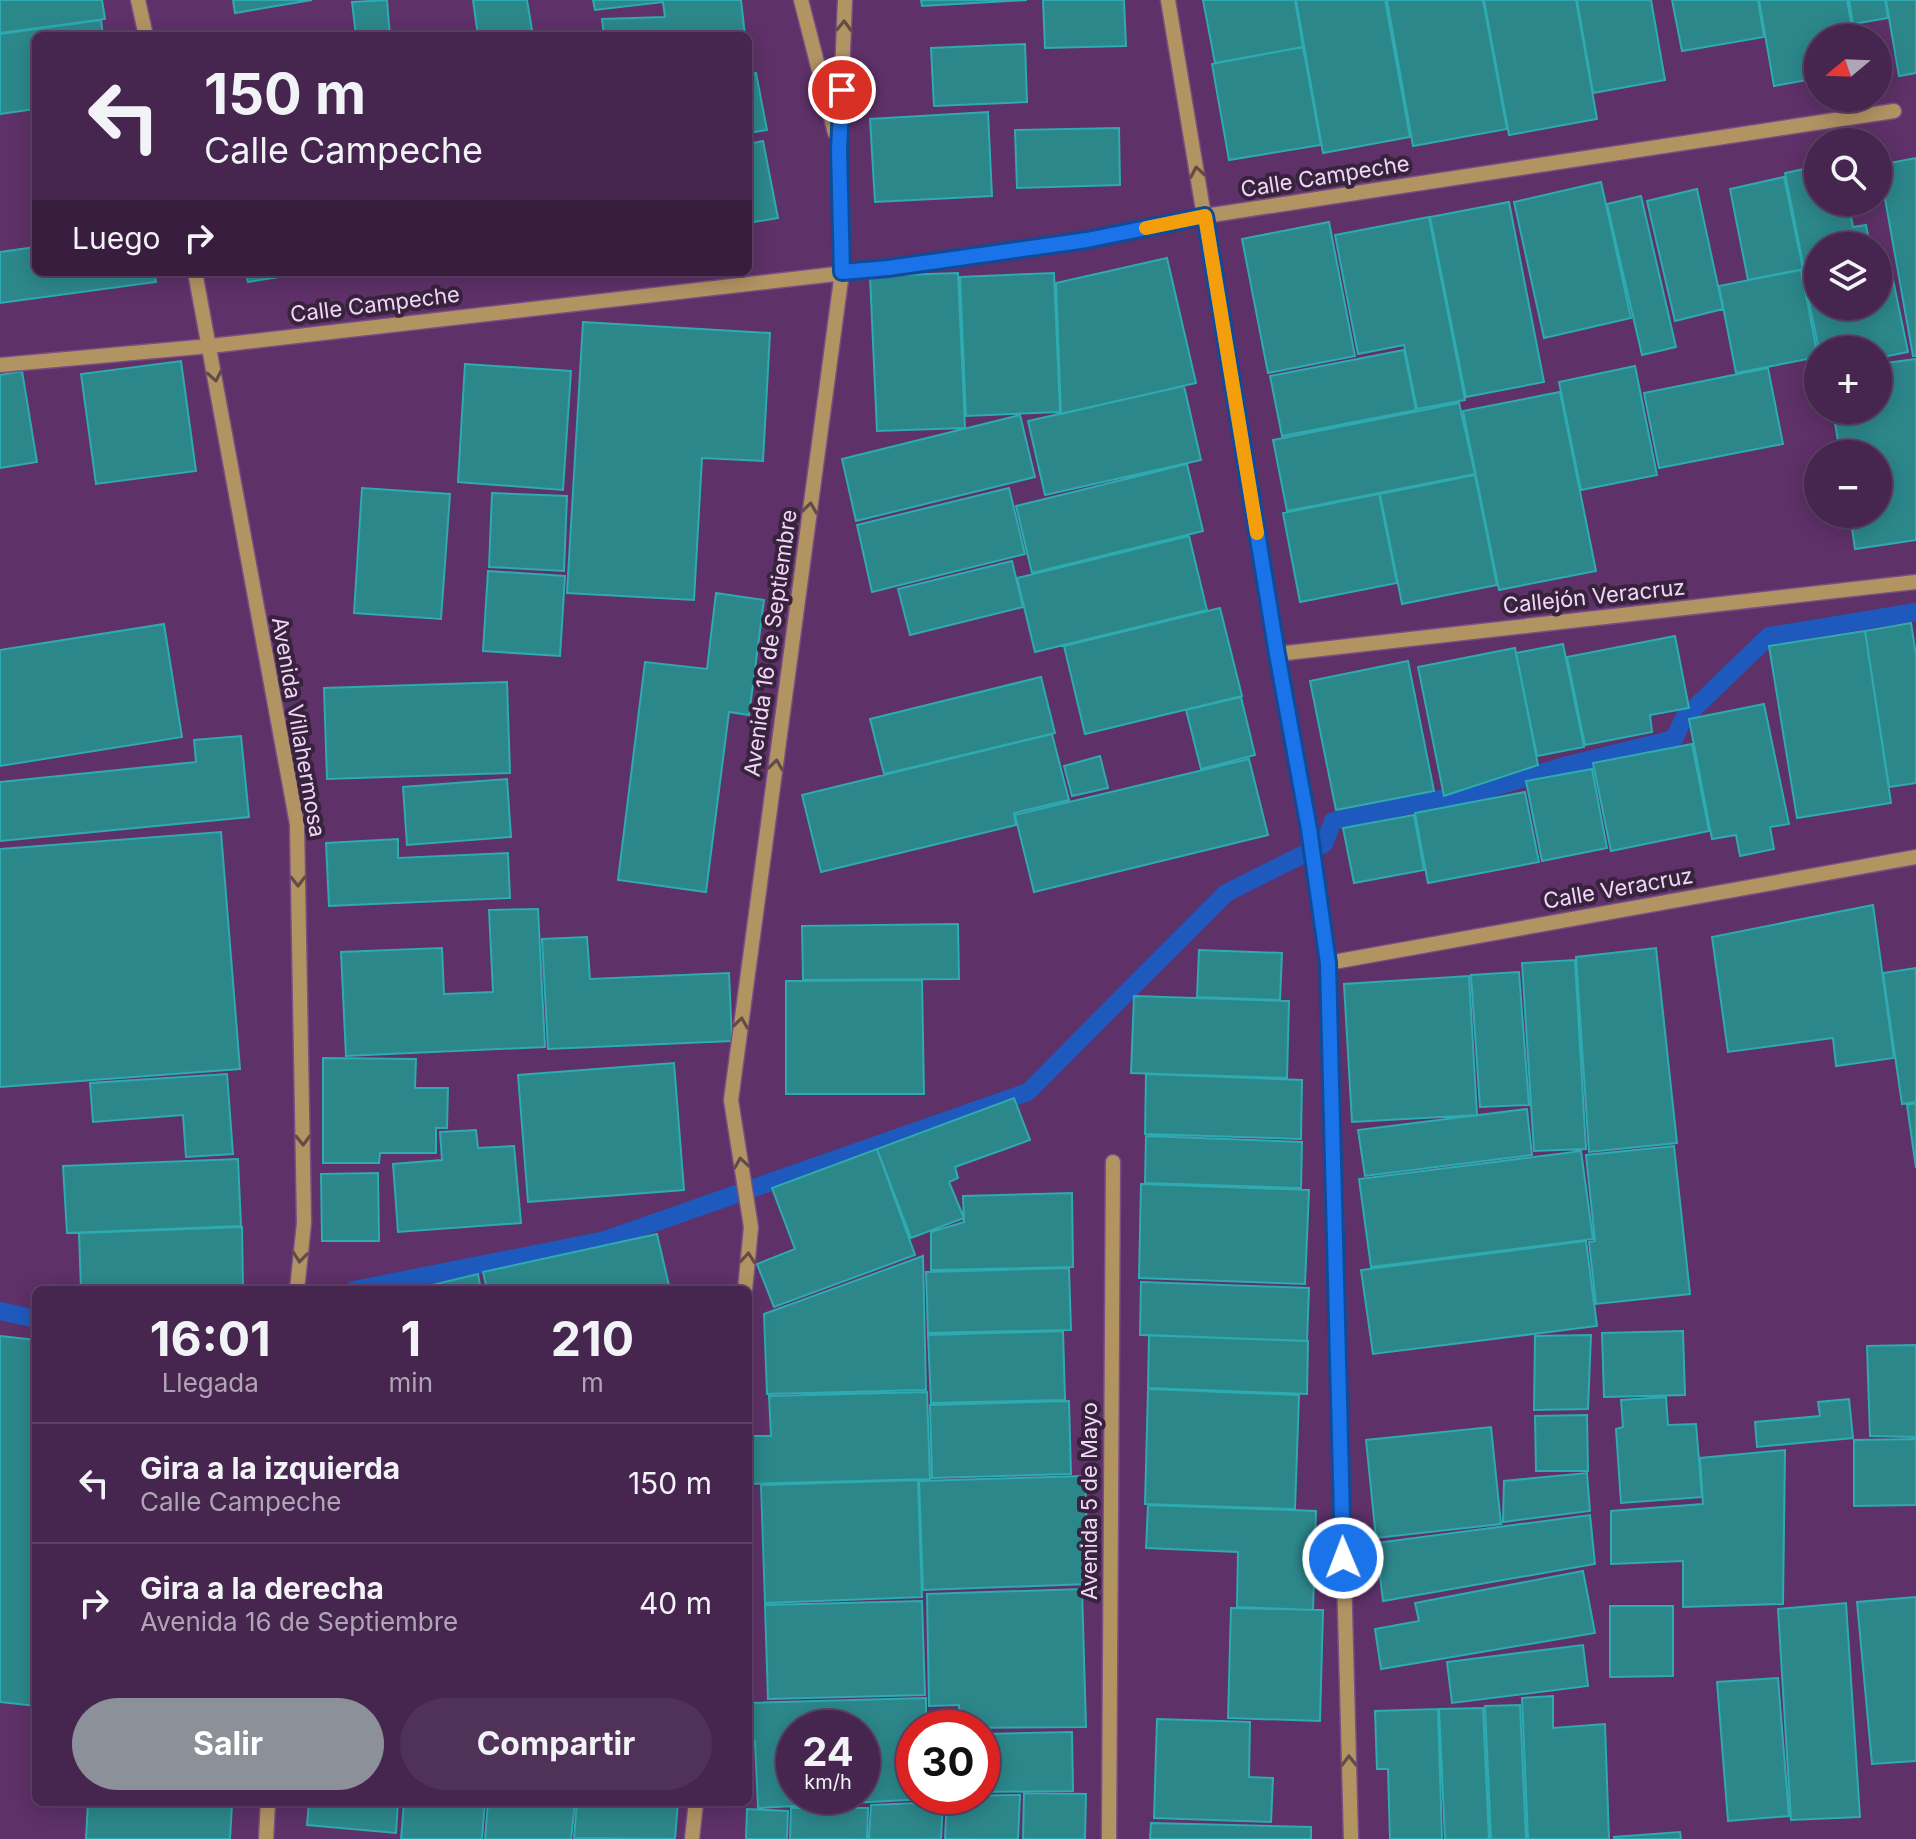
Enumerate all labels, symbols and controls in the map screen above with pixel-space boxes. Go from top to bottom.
one-way arrow [836,19,853,32]
north arrow [1804,24,1892,112]
map controls [1804,24,1892,528]
pin [808,56,876,124]
text: 150 m [204,60,366,128]
icon: left [72,64,176,168]
icon: arrive [820,68,864,112]
text: Calle Campeche [204,128,483,172]
button: search [1804,128,1892,216]
street label: Calle Campeche [1239,150,1411,202]
one-way arrow [1190,165,1207,179]
icon: right [177,216,221,260]
text: Luego [72,220,161,256]
button: layers [1804,232,1892,320]
street label: Calle Campeche [289,281,461,327]
button: + [1804,336,1892,424]
one-way arrow [206,369,223,383]
button: − [1804,440,1892,528]
one-way arrow [801,501,818,515]
street label: Avenida 16 de Septiembre [738,508,802,778]
street label: Callejón Veracruz [1502,573,1686,619]
street label: Avenida Villahermosa [267,615,331,839]
one-way arrow [767,759,784,772]
street label: Calle Veracruz [1541,862,1695,914]
one-way arrow [290,875,307,888]
one-way arrow [732,1016,749,1030]
one-way arrow [294,1134,311,1147]
one-way arrow [733,1157,750,1170]
one-way arrow [292,1250,309,1263]
one-way arrow [739,1251,756,1264]
text: 16:01 [150,1309,271,1368]
text: 1 [400,1309,421,1368]
text: 210 [551,1309,634,1368]
text: Llegada [162,1367,259,1398]
text: min [389,1367,433,1398]
text: m [581,1367,604,1398]
street label: Avenida 5 de Mayo [1076,1402,1102,1600]
text: Gira a la izquierda [140,1450,400,1486]
icon: left [72,1461,116,1505]
text: 150 m [628,1465,712,1501]
text: Calle Campeche [140,1486,342,1517]
position arrow [1301,1516,1385,1600]
text: Gira a la derecha [140,1570,384,1606]
icon: right [72,1581,116,1625]
text: 40 m [639,1585,712,1621]
text: Avenida 16 de Septiembre [140,1606,458,1637]
button: Salir [72,1698,384,1790]
button: Compartir [400,1698,712,1790]
speed limit sign: 30 [896,1710,1000,1814]
text: 24 [802,1727,854,1776]
one-way arrow [1340,1754,1357,1767]
text: km/h [804,1770,852,1794]

